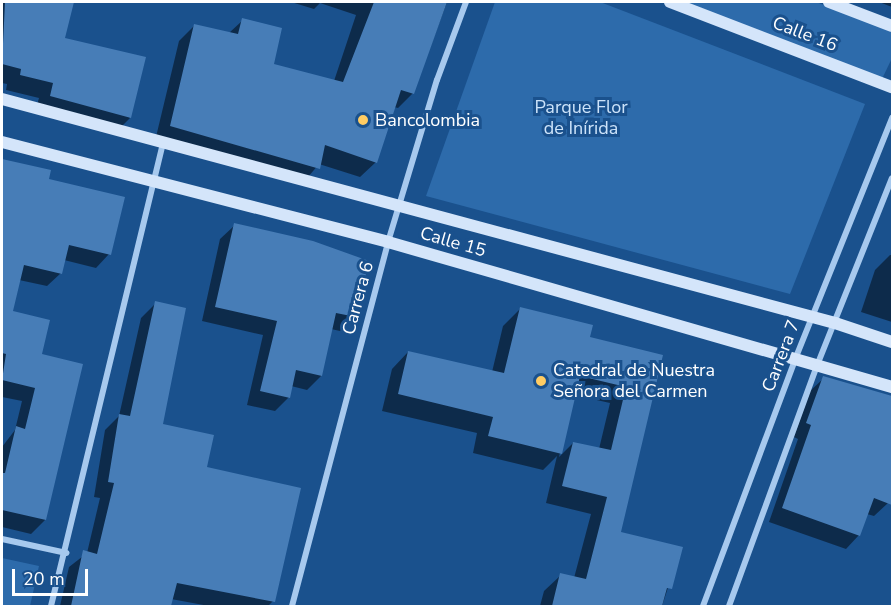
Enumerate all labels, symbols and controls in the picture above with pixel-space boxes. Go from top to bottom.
street label: Calle 16 [770,12,840,56]
park label: Parque Flor de Inírida [534,97,628,140]
place label: Bancolombia [375,109,480,131]
marker: Bancolombia [356,113,370,127]
street label: Calle 15 [417,222,489,262]
street label: Carrera 6 [338,259,378,337]
street label: Carrera 7 [757,317,805,395]
place label: Catedral de Nuestra Señora del Carmen [553,360,715,403]
marker: Catedral de Nuestra Señora del Carmen [534,374,548,388]
scale bar [15,557,92,595]
text: 20 m [23,567,65,591]

